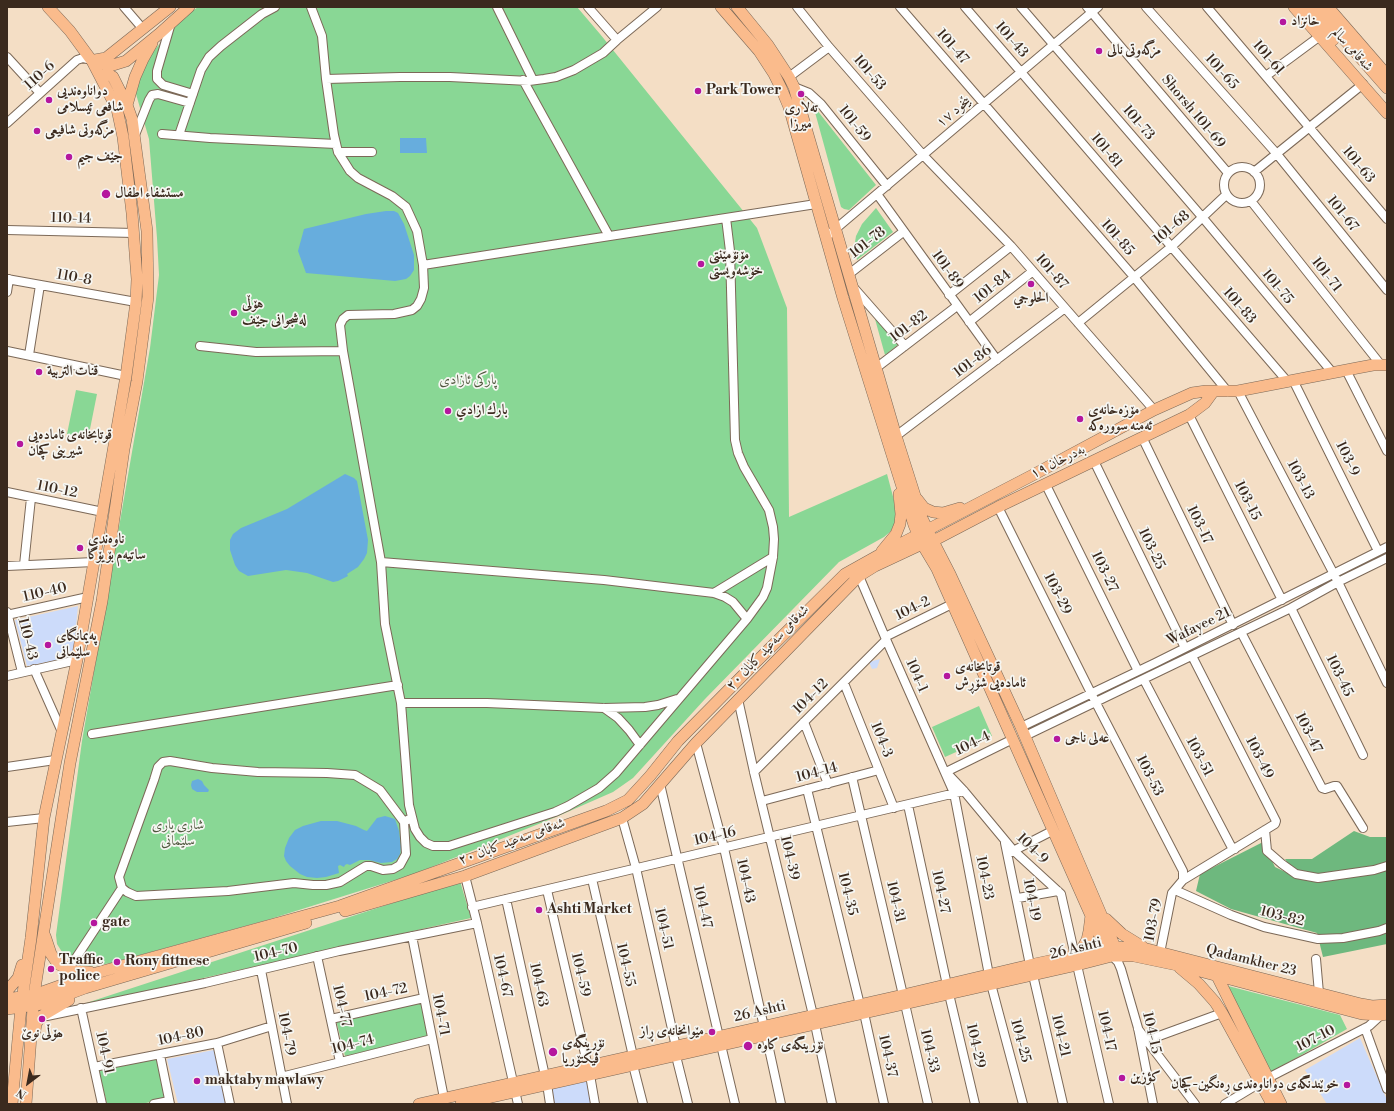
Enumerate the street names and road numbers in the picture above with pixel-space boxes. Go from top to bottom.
street label: 101-43 [991,19,1031,61]
street label: شەقامی سالم [1328,25,1376,75]
street label: 101-47 [932,26,972,68]
street label: 101-61 [1249,37,1287,79]
street label: 101-65 [1201,51,1241,93]
street label: 101-53 [849,52,889,94]
street label: 110-6 [21,58,59,94]
street label: Shorsh 101-69 [1157,72,1229,152]
street label: بێخود ١٧ [933,93,975,131]
street label: 101-59 [834,102,874,146]
street label: 101-73 [1118,102,1158,144]
street label: 101-81 [1087,130,1125,172]
street label: 101-63 [1338,143,1378,187]
street label: 101-67 [1323,193,1361,235]
street label: 101-68 [1150,208,1194,248]
street label: 110-14 [51,210,91,228]
street label: 101-85 [1097,217,1137,259]
street label: 101-78 [847,224,889,262]
street label: 101-89 [928,248,966,292]
street label: 101-87 [1031,251,1071,293]
street label: 101-71 [1307,254,1345,296]
street label: 101-75 [1258,266,1296,308]
street label: 110-8 [55,267,93,289]
street label: 101-84 [971,267,1015,307]
street label: 101-83 [1219,285,1259,327]
street label: 101-82 [887,307,931,347]
street label: 101-86 [951,342,995,382]
street label: 103-9 [1331,439,1363,479]
street label: بەدرخان ١٩ [1028,442,1088,482]
street label: 103-13 [1283,458,1317,502]
street label: 110-12 [35,478,79,502]
street label: 103-15 [1230,479,1264,523]
street label: 103-17 [1183,503,1215,547]
street label: 103-25 [1134,526,1168,572]
street label: 103-27 [1087,549,1121,595]
street label: 103-29 [1039,570,1075,618]
street label: 110-40 [21,580,69,606]
street label: 104-2 [893,593,933,625]
street label: شەقامی سەعید کابان ٢٠ [723,602,813,694]
street label: Wafayee 21 [1164,604,1234,650]
street label: 110-43 [14,616,40,662]
street label: 103-45 [1322,652,1356,700]
street label: 104-1 [901,657,931,695]
street label: 104-12 [790,676,832,718]
street label: 103-47 [1291,710,1325,756]
street label: 104-3 [866,720,896,760]
street label: 104-4 [953,728,993,760]
street label: 103-49 [1241,734,1277,782]
street label: 103-51 [1182,735,1216,779]
street label: 103-53 [1132,753,1166,799]
street label: 104-14 [794,759,840,787]
street label: شەقامی سەعید کابان ٢٠ [456,815,568,869]
street label: 104-16 [692,824,738,850]
street label: 104-9 [1013,830,1051,868]
street label: 104-39 [776,834,802,882]
street label: 104-23 [972,855,996,901]
street label: 104-43 [732,857,758,905]
street label: 104-27 [927,869,953,915]
street label: 104-35 [834,871,860,917]
street label: 104-19 [1019,877,1043,923]
street label: 104-31 [882,880,908,924]
street label: 104-47 [689,884,715,930]
street label: 103-79 [1142,897,1166,943]
street label: 103-82 [1258,903,1306,931]
street label: 104-51 [650,906,676,952]
street label: 26 Ashti [1048,934,1104,964]
street label: 104-70 [252,940,300,966]
street label: 104-55 [612,942,638,988]
street label: Qadamkher 23 [1204,942,1298,980]
street label: 104-59 [567,951,593,999]
street label: 104-67 [489,953,515,999]
street label: 104-63 [525,961,551,1009]
street label: 104-72 [363,980,409,1006]
street label: 104-77 [328,983,354,1029]
street label: 104-71 [428,993,452,1037]
street label: 26 Ashti [732,998,788,1026]
street label: 104-17 [1093,1009,1119,1053]
street label: 104-15 [1138,1010,1164,1056]
street label: 104-79 [274,1011,298,1057]
street label: 104-21 [1047,1013,1073,1059]
street label: 104-25 [1006,1017,1034,1065]
street label: 104-29 [962,1022,988,1070]
street label: 107-10 [1294,1022,1338,1056]
street label: 104-80 [156,1024,206,1050]
street label: 104-33 [916,1028,942,1074]
street label: 104-91 [91,1030,117,1076]
street label: 104-74 [330,1032,376,1058]
street label: 104-37 [874,1033,900,1079]

